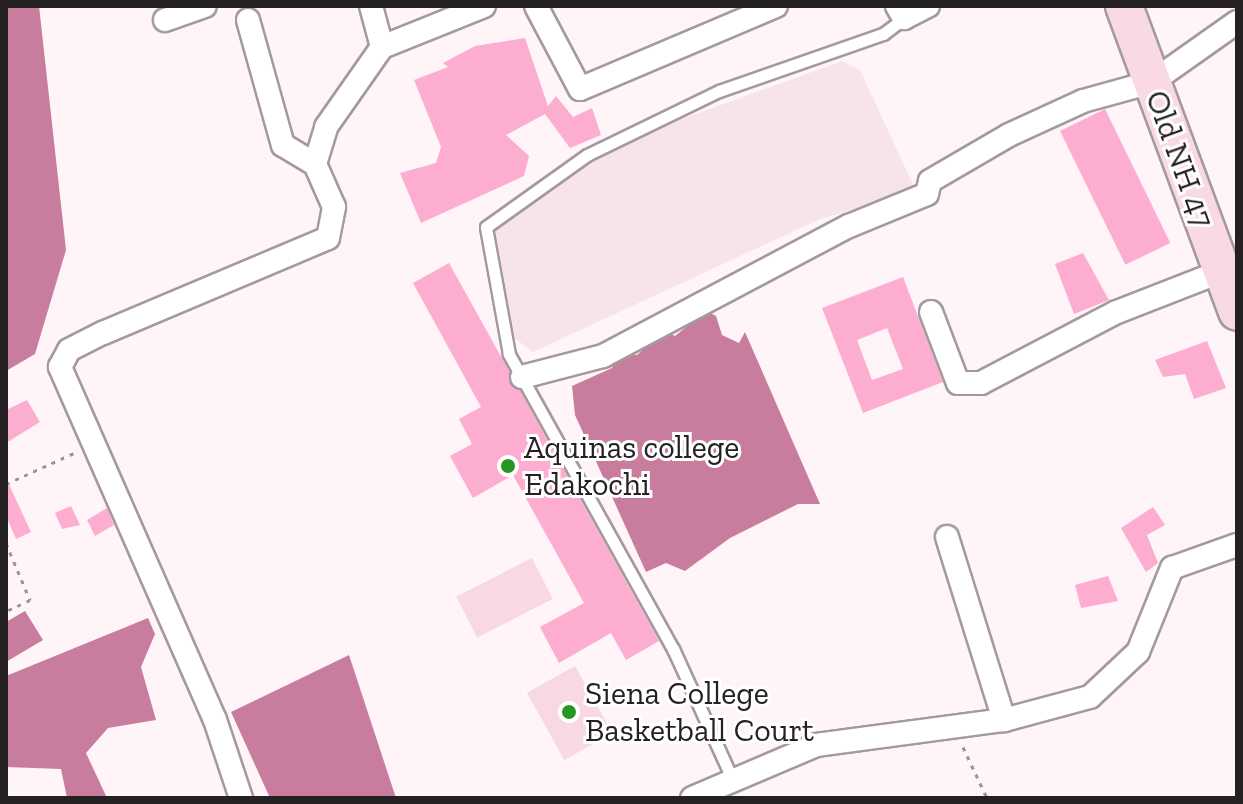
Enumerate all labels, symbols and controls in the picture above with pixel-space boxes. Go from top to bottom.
street label: Old NH 47 [1137,85,1223,233]
place label: Aquinas college Edakochi [524,429,739,504]
marker: Aquinas college Edakochi [499,457,517,475]
place label: Siena College Basketball Court [585,675,814,750]
marker: Siena College Basketball Court [560,703,578,721]

